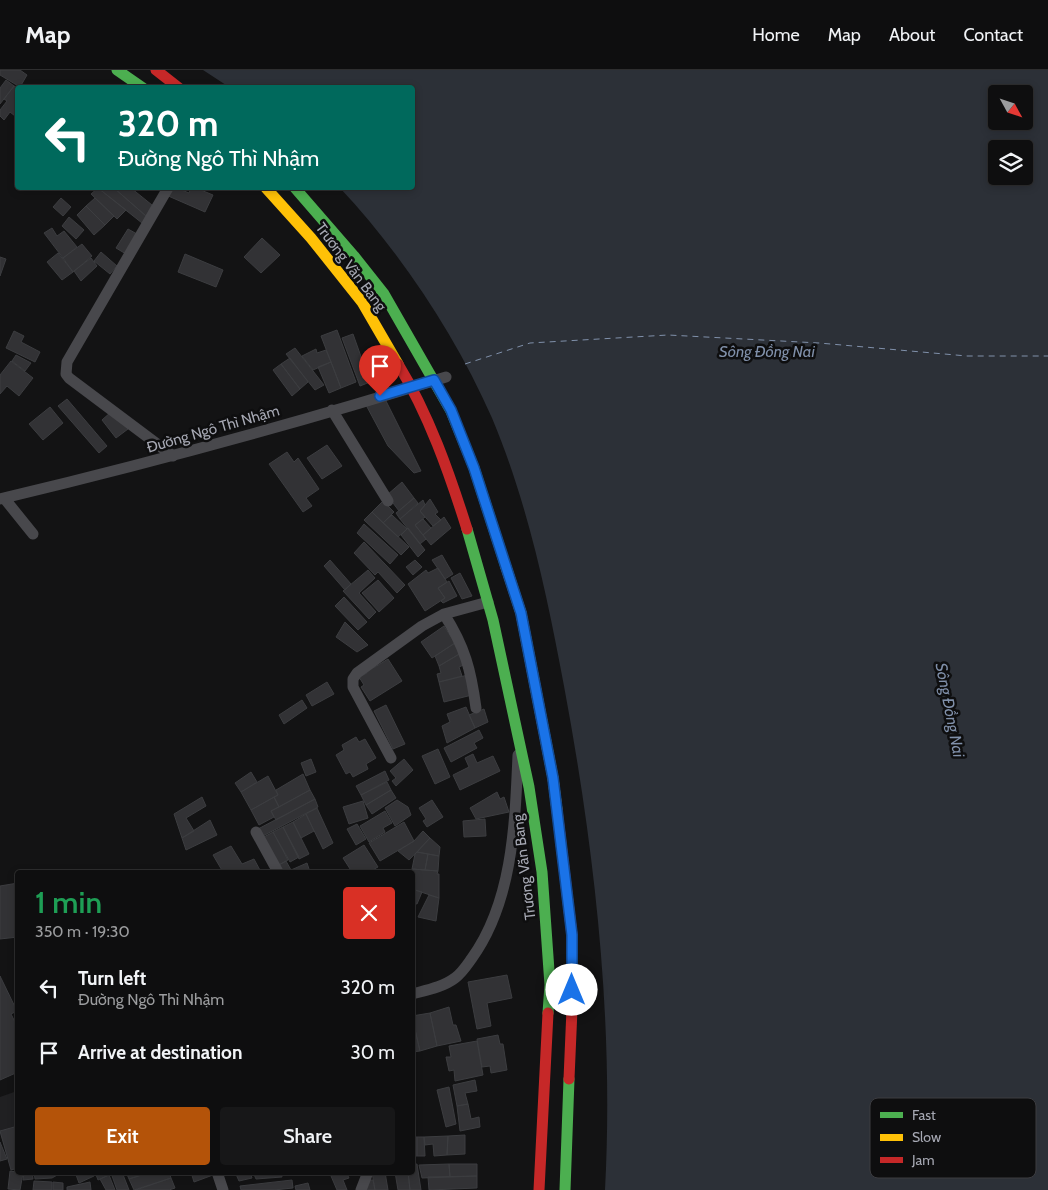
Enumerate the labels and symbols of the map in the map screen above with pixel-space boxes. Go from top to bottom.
north arrow [988,85,1032,130]
street label: Trương Văn Bang [312,219,390,315]
water label: Sông Đồng Nai [719,342,816,361]
pin [359,345,401,396]
street label: Đường Ngô Thì Nhậm [145,401,281,457]
water label: Sông Đồng Nai [932,661,969,759]
street label: Trương Văn Bang [509,813,539,921]
position arrow [545,963,597,1015]
legend [870,1098,1036,1178]
text: Fast [912,1106,936,1124]
text: Slow [912,1128,941,1146]
text: Jam [911,1151,934,1169]

